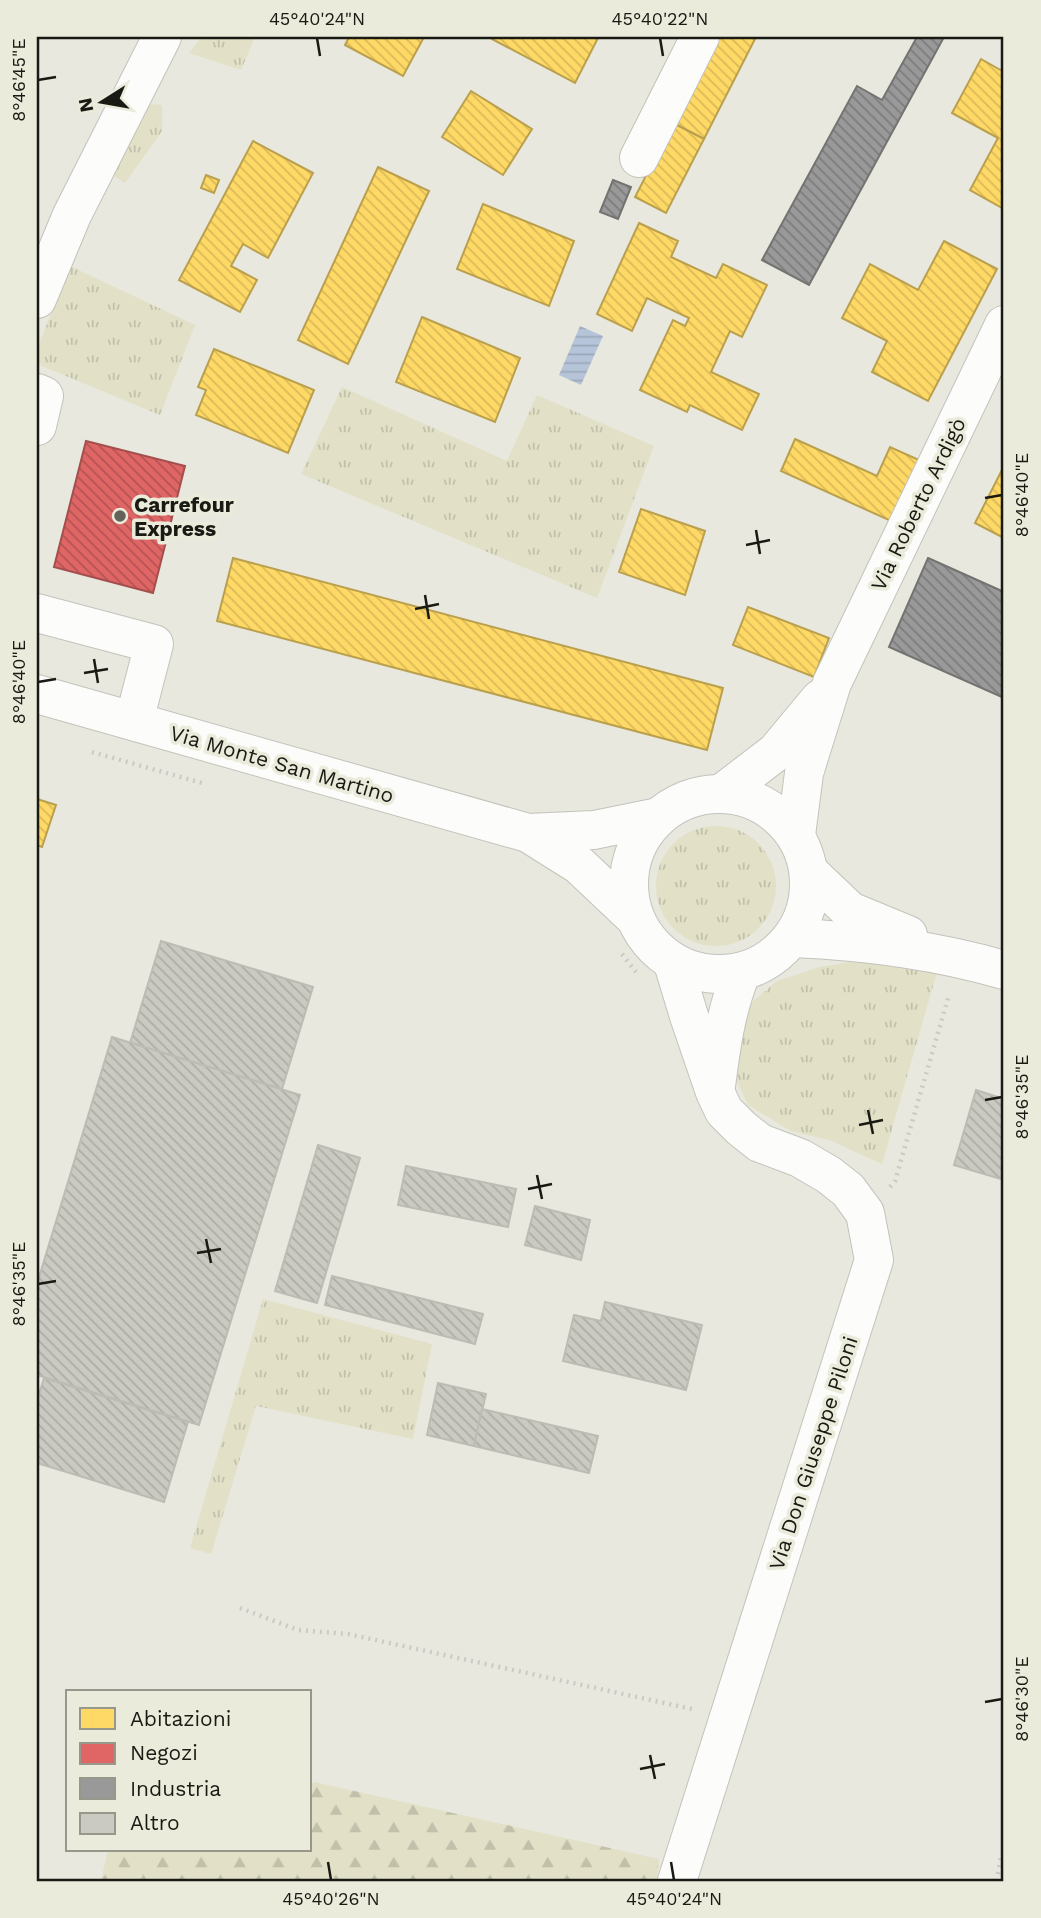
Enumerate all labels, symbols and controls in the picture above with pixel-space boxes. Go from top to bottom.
text: 45°40'24"N [269,8,365,29]
text: 45°40'22"N [611,8,709,29]
text: 8°46'45"E [8,38,29,122]
north arrow [66,66,136,136]
text: N [73,96,98,114]
street label: Via Roberto Ardigò [865,413,971,595]
text: 8°46'40"E [1011,453,1032,537]
place label: Carrefour Express [134,492,234,541]
marker: Carrefour Express [112,508,128,524]
text: 8°46'40"E [8,640,29,724]
street label: Via Monte San Martino [167,720,397,808]
text: 8°46'35"E [1011,1055,1032,1139]
text: 8°46'35"E [8,1242,29,1326]
street label: Via Don Giuseppe Piloni [763,1333,863,1573]
text: 8°46'30"E [1011,1656,1032,1742]
legend [66,1690,312,1852]
text: Abitazioni [130,1706,231,1731]
text: Negozi [130,1740,198,1765]
text: Industria [130,1776,221,1801]
text: Altro [130,1810,180,1835]
text: 45°40'26"N [282,1888,380,1909]
text: 45°40'24"N [626,1888,722,1909]

